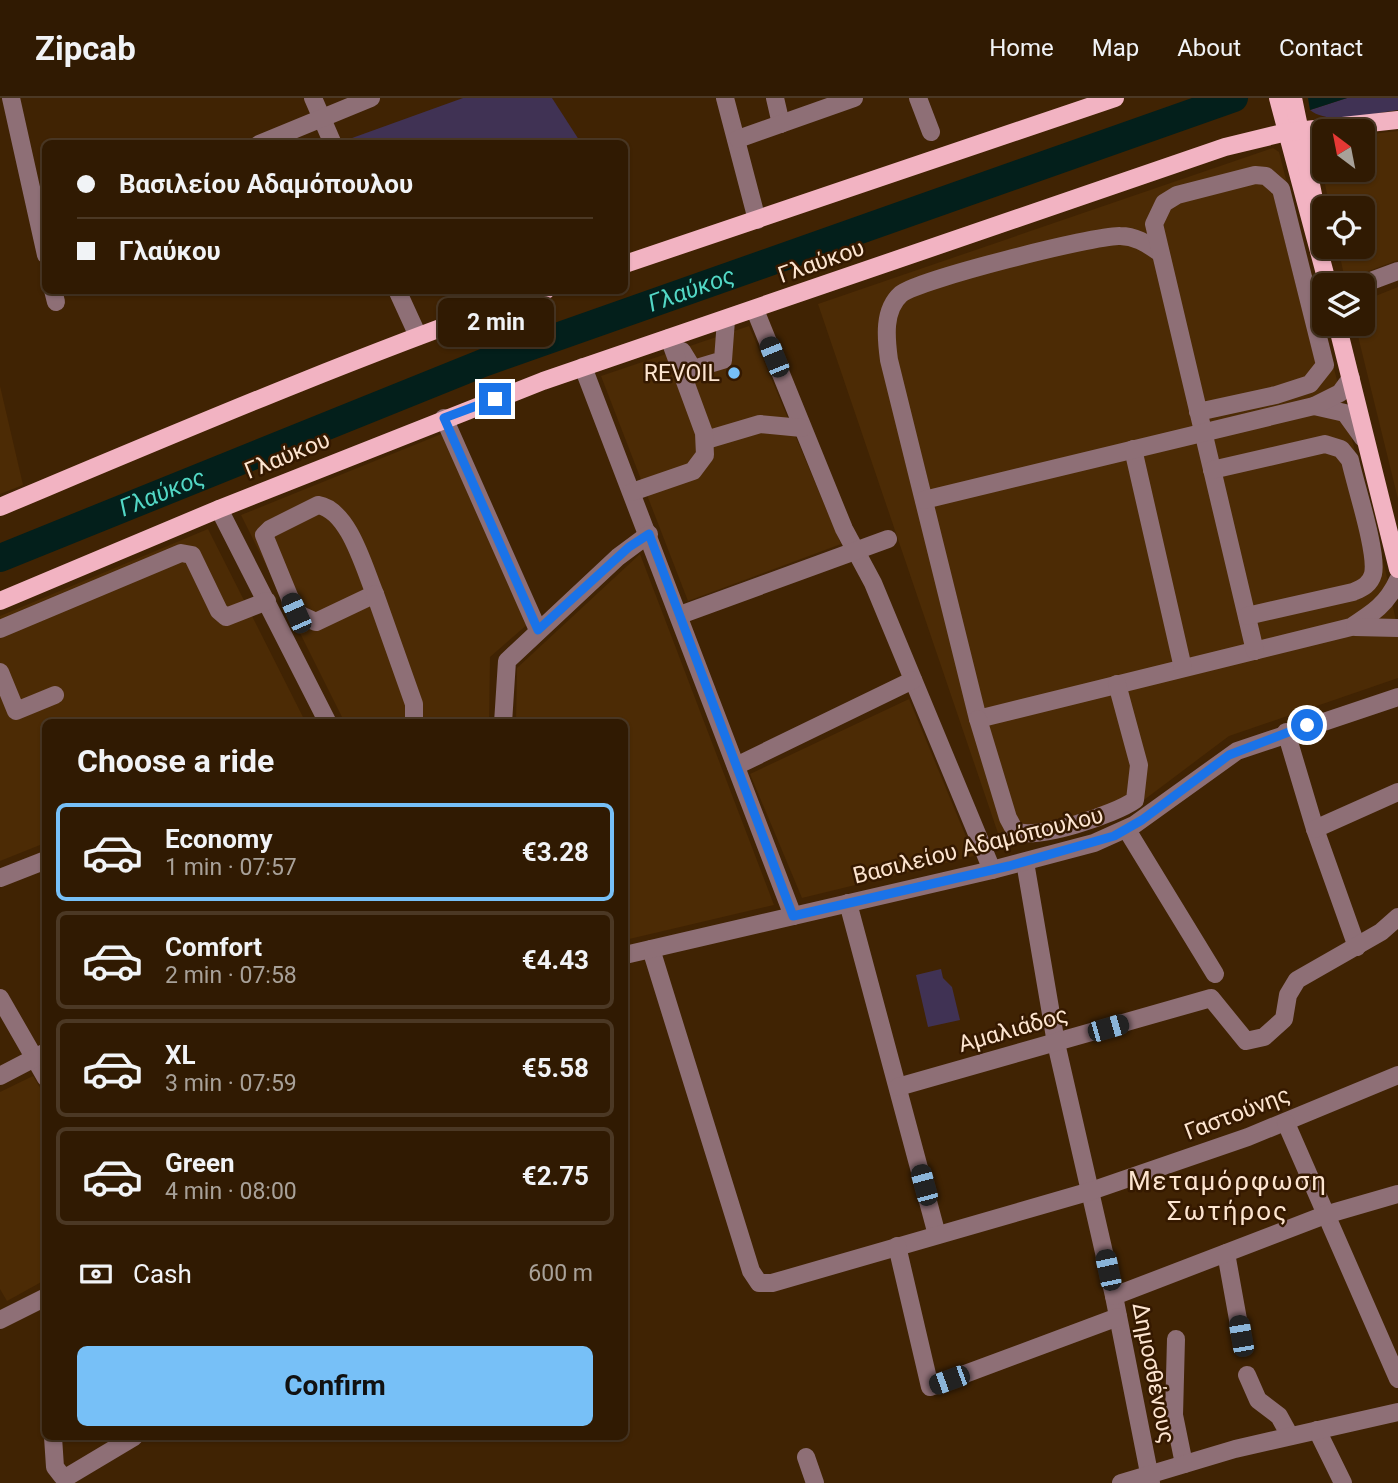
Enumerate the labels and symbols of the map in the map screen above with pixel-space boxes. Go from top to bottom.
north arrow [1312,119,1376,182]
street label: Γλαύκου [774,234,868,289]
water label: Γλαύκος [644,261,739,318]
callout: 2 min [437,298,553,346]
car [757,334,792,380]
place label: REVOIL [644,360,720,387]
marker: REVOIL [726,365,742,381]
route end [479,383,511,415]
street label: Γλαύκου [241,426,334,485]
water label: Γλαύκος [115,463,209,522]
car [278,590,315,636]
route start [1291,709,1323,741]
street label: Βασιλείου Αδαμόπουλου [850,801,1106,890]
street label: Αμαλιάδος [955,1001,1071,1058]
car [1085,1012,1132,1044]
street label: Γαστούνης [1181,1081,1294,1146]
car [909,1162,940,1208]
district label: Μεταμόρφωση Σωτήρος [1128,1166,1328,1226]
car [1094,1247,1123,1293]
street label: Δημοσθένους [1127,1300,1180,1446]
car [1228,1313,1255,1359]
car [926,1363,973,1397]

